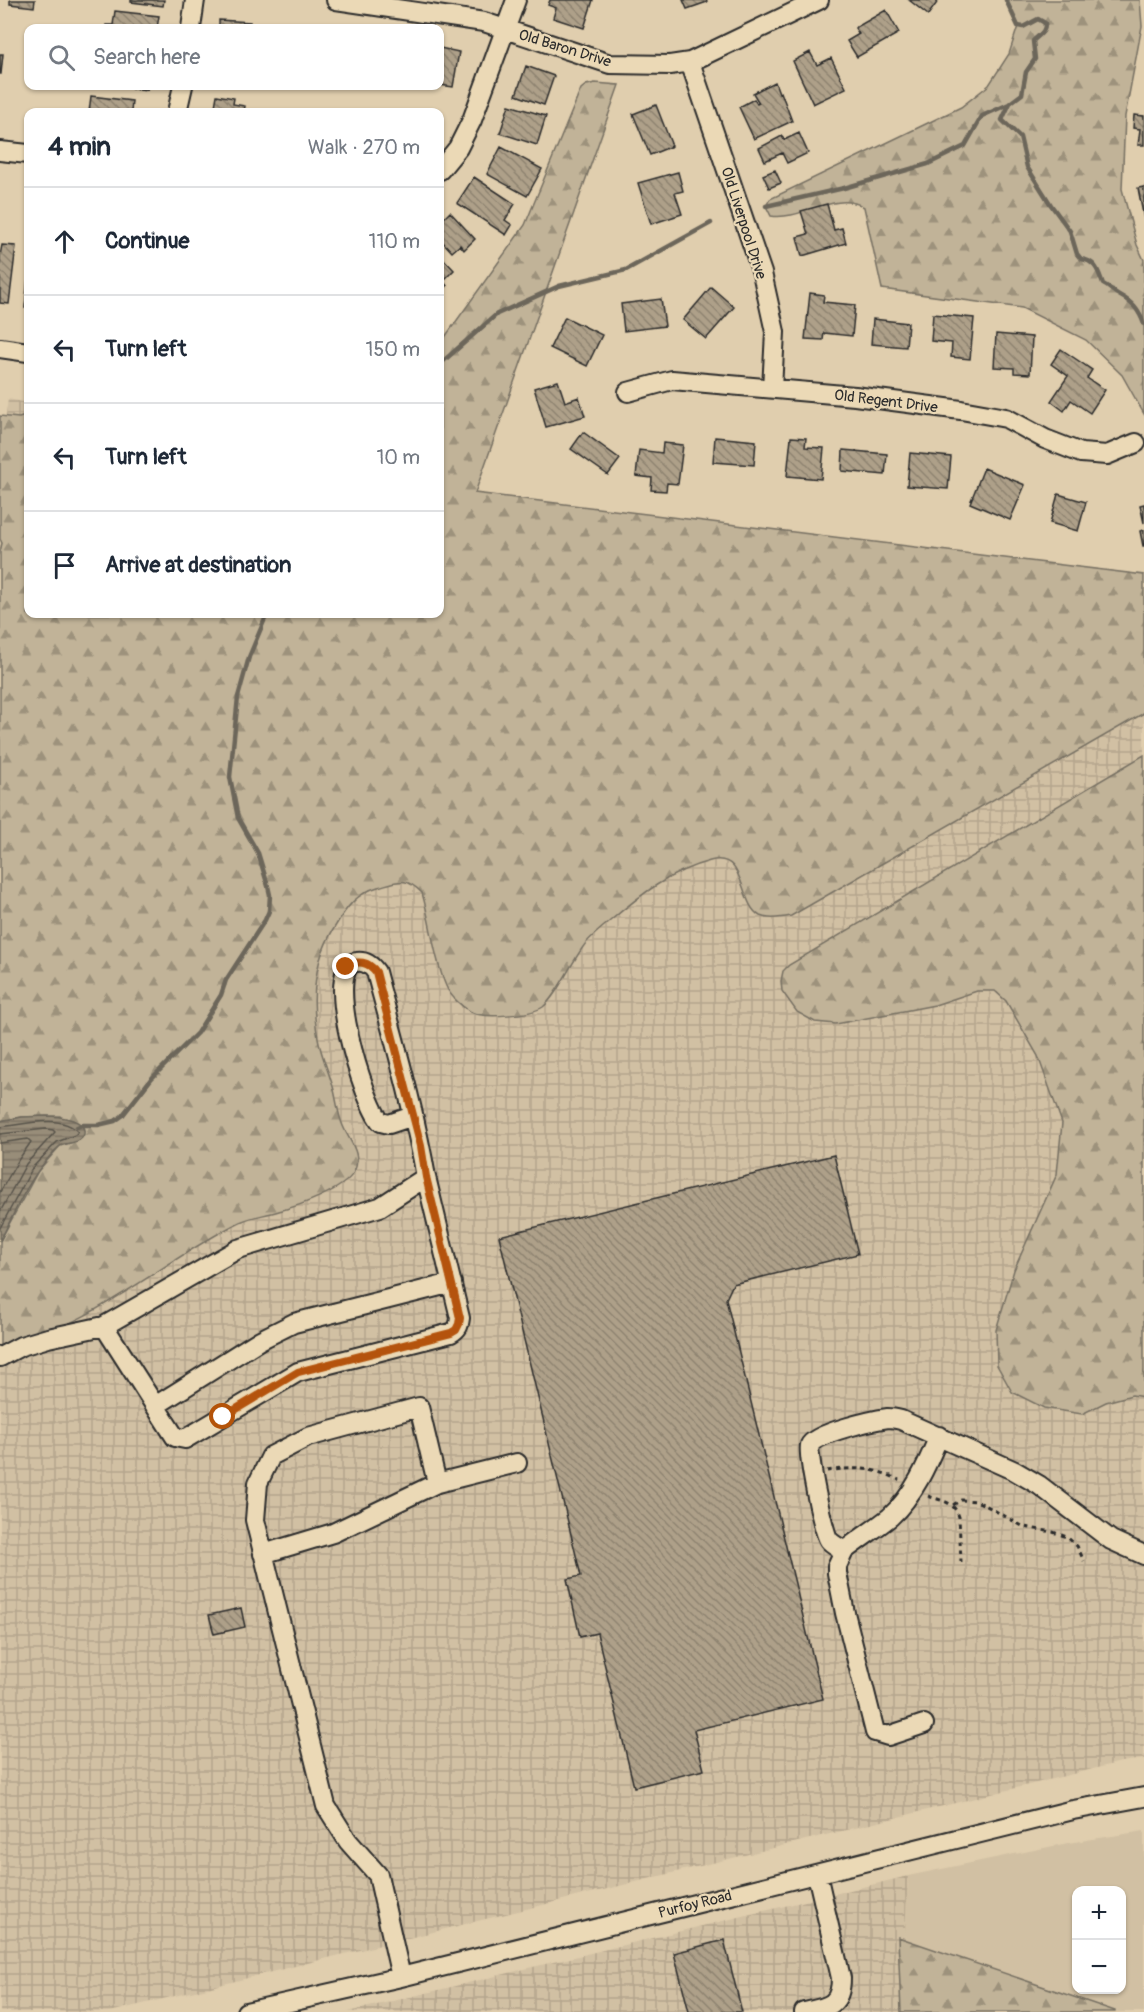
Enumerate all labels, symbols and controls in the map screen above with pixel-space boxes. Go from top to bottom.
search box [24,24,444,90]
street label: Old Baron Drive [516,25,614,72]
icon: search [45,41,78,74]
text: Search here [93,43,200,71]
text: 4 min [48,131,111,163]
text: Walk · 270 m [308,135,420,160]
street label: Old Liverpool Drive [716,165,771,282]
icon: ahead [48,225,81,258]
text: Continue [105,227,189,255]
text: 110 m [369,229,420,254]
icon: left [48,333,81,366]
text: Turn left [105,335,187,363]
text: 150 m [366,337,420,362]
street label: Old Regent Drive [833,386,939,417]
icon: left [48,441,81,474]
text: Turn left [105,443,187,471]
text: 10 m [376,445,420,470]
icon: arrive [48,549,81,582]
text: Arrive at destination [105,551,291,579]
route end [332,953,358,979]
route start [209,1403,235,1429]
street label: Purfoy Road [656,1886,734,1923]
map controls [1072,1886,1126,1994]
button: + [1072,1886,1126,1940]
button: − [1072,1940,1126,1994]

